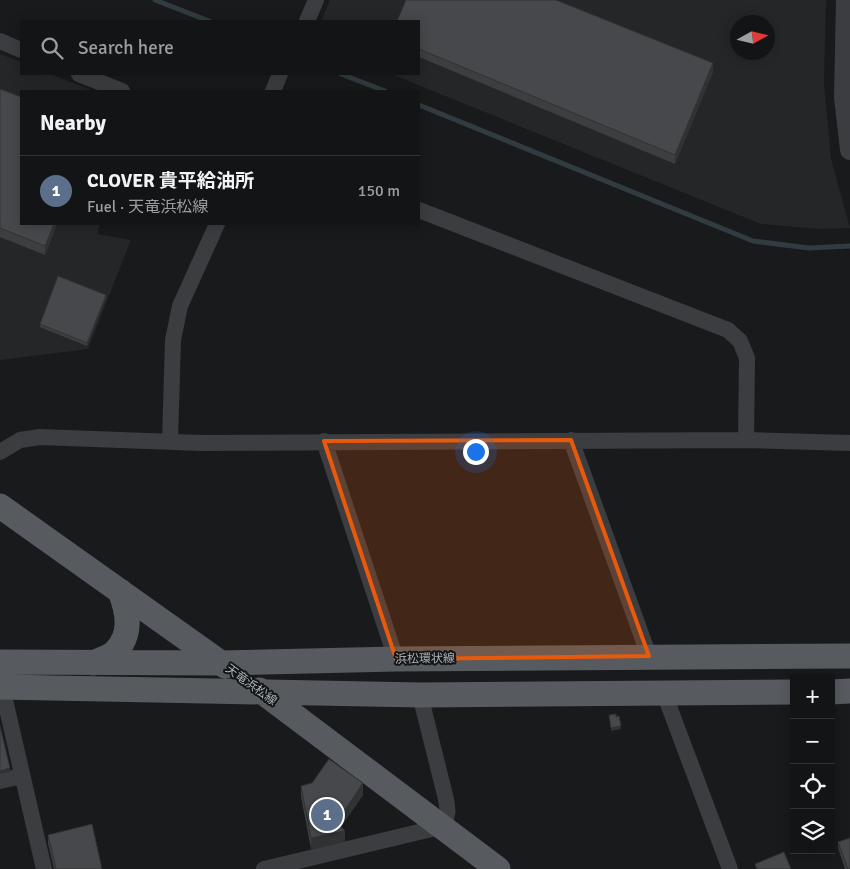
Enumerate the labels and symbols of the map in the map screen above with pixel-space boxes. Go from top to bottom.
north arrow [730,15,775,60]
your location [463,439,489,465]
street label: 浜松環状線 [395,651,455,667]
street label: 天竜浜松線 [222,661,280,709]
pin: 1 [311,796,343,834]

